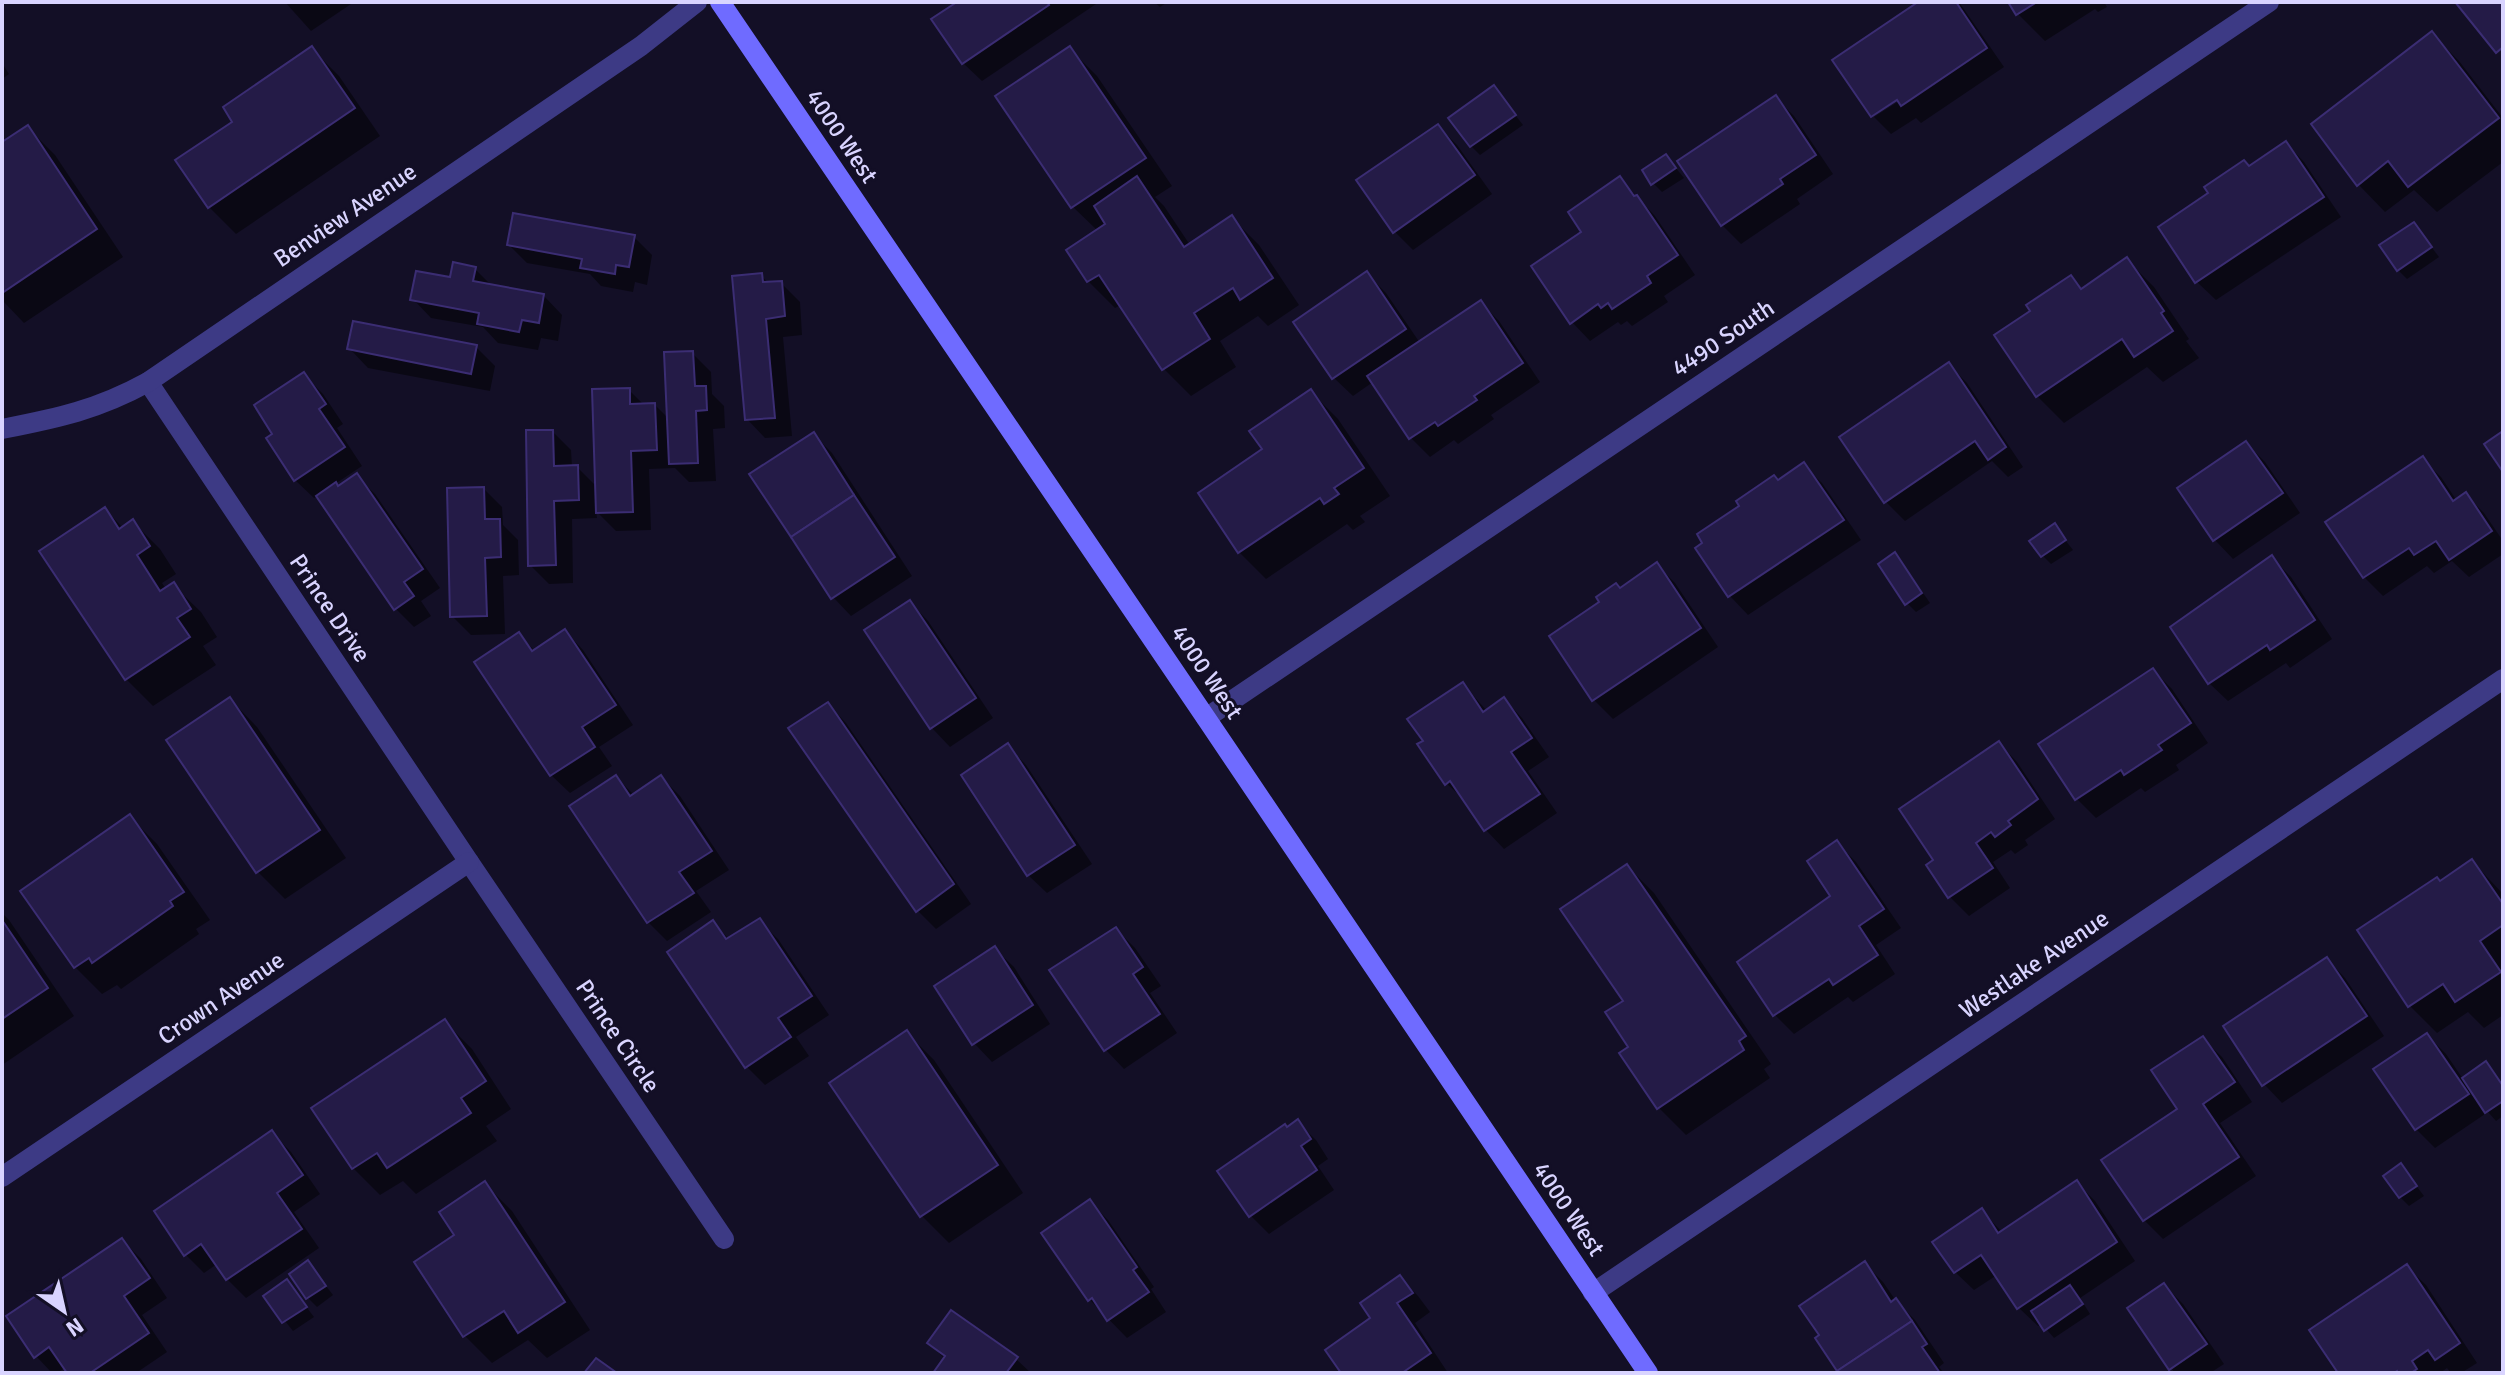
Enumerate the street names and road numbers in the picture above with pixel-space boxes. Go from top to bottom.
street label: 4000 West [800,83,884,189]
street label: Benview Avenue [268,156,422,274]
street label: 4490 South [1666,293,1780,383]
street label: Prince Drive [283,548,377,668]
street label: 4000 West [1165,619,1249,725]
street label: Westlake Avenue [1954,903,2114,1025]
street label: Crown Avenue [152,945,290,1051]
street label: Prince Circle [569,974,667,1098]
street label: 4000 West [1527,1156,1611,1262]

